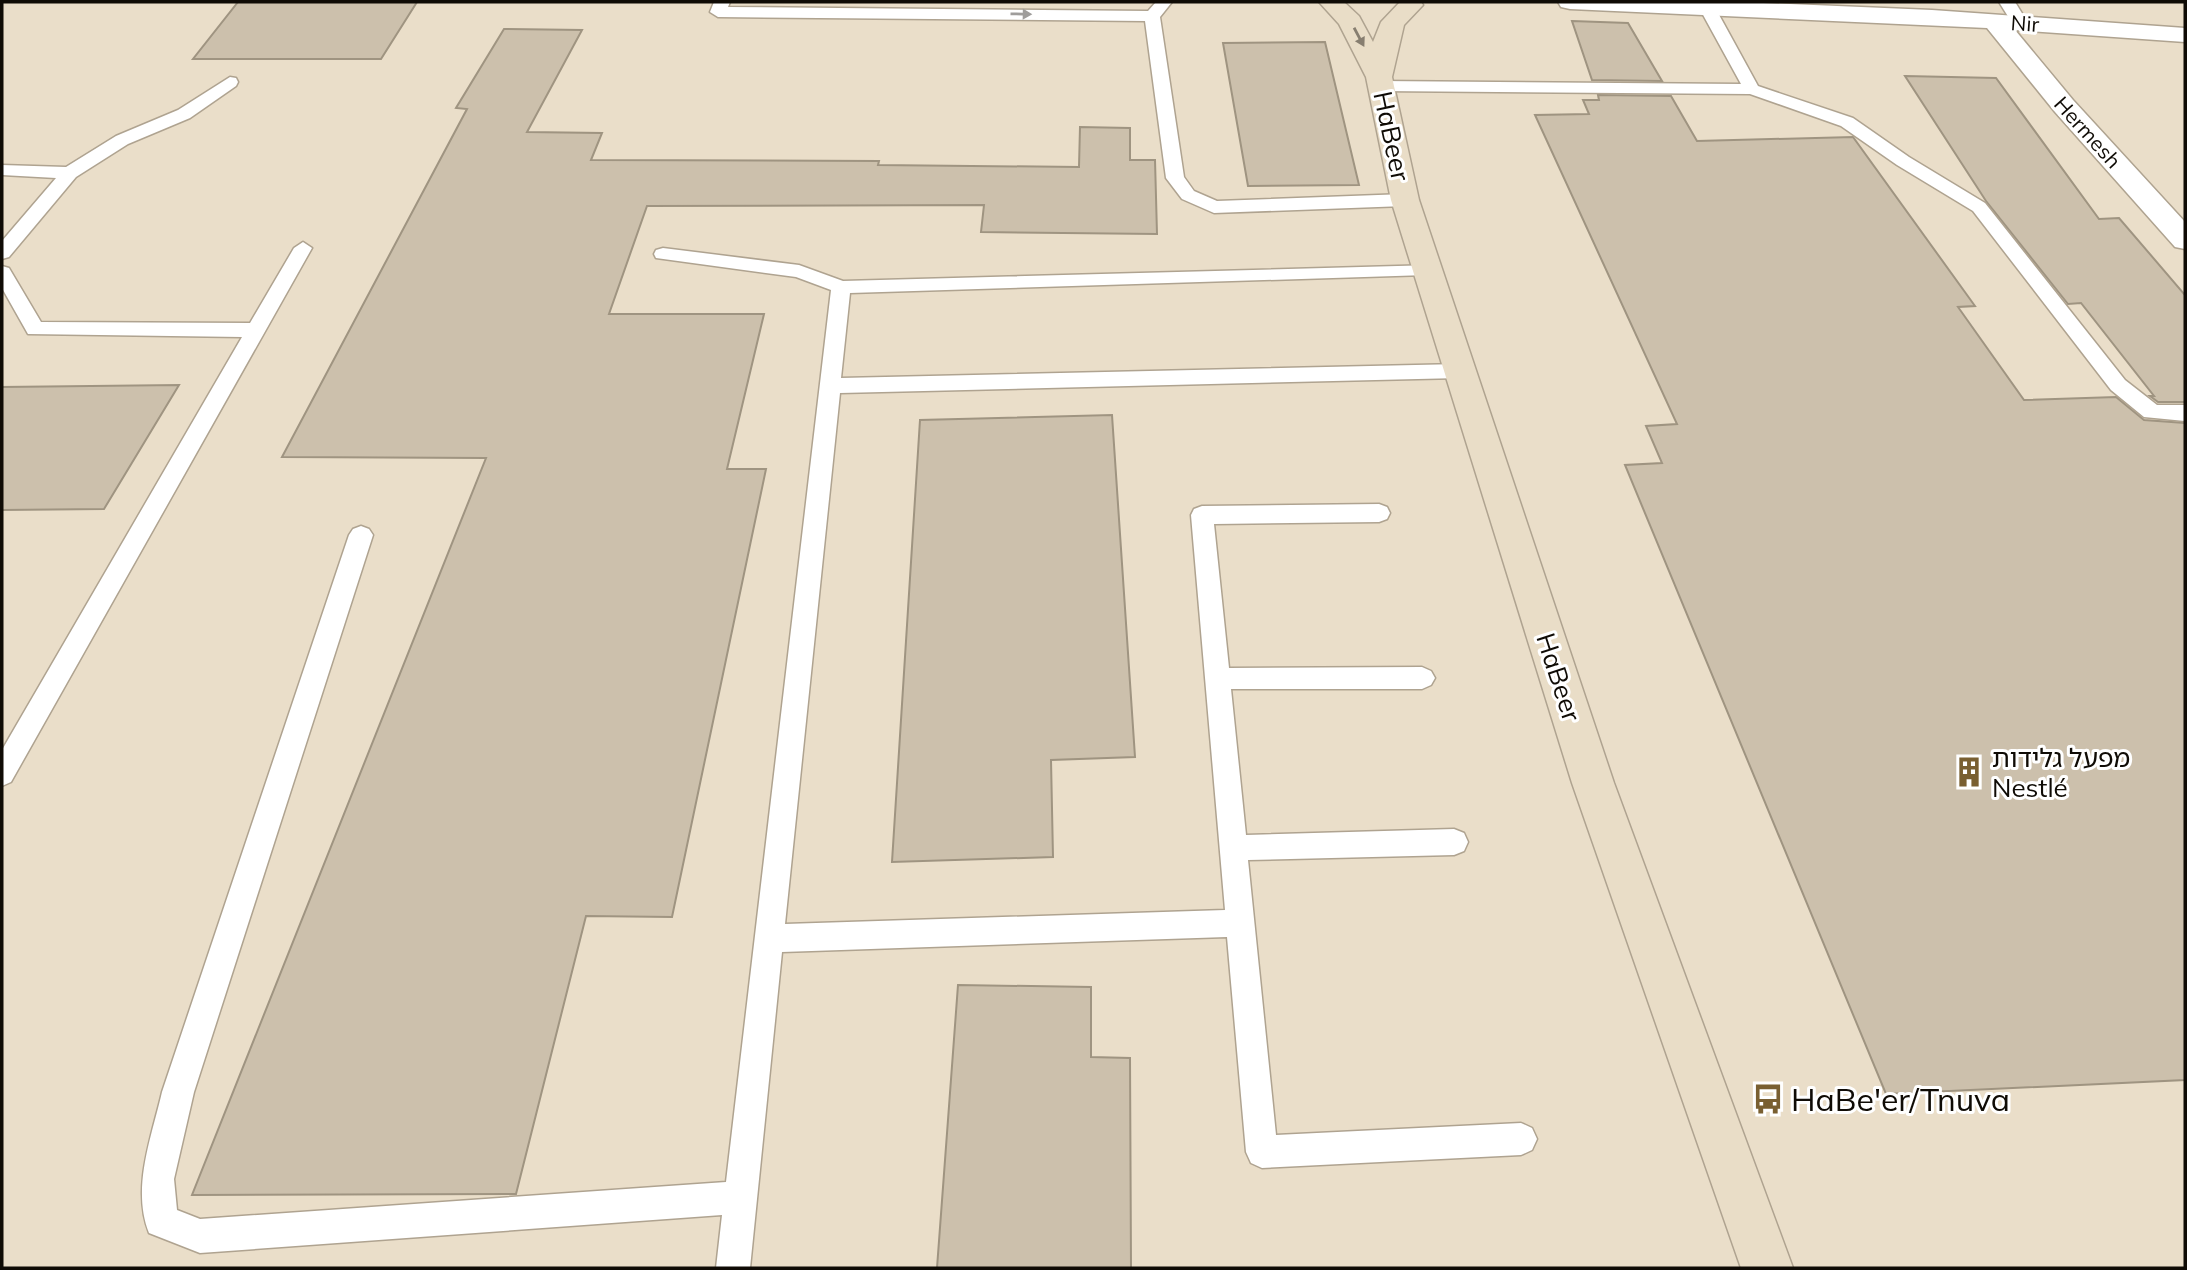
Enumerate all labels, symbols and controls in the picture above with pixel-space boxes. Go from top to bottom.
one-way arrow [1010,8,1032,20]
street label: Nir [2010,9,2040,37]
one-way arrow [1353,27,1364,47]
street label: HaBeer [1366,88,1418,184]
street label: Hermesh [2049,91,2127,173]
street label: HaBeer [1529,629,1589,726]
place label: מפעל גלידות Nestlé [1992,741,2130,804]
building icon: מפעל גלידות Nestlé [1952,755,1986,789]
place label: HaBe'er/Tnuva [1791,1079,2010,1119]
bus stop icon: HaBe'er/Tnuva [1751,1082,1785,1116]

